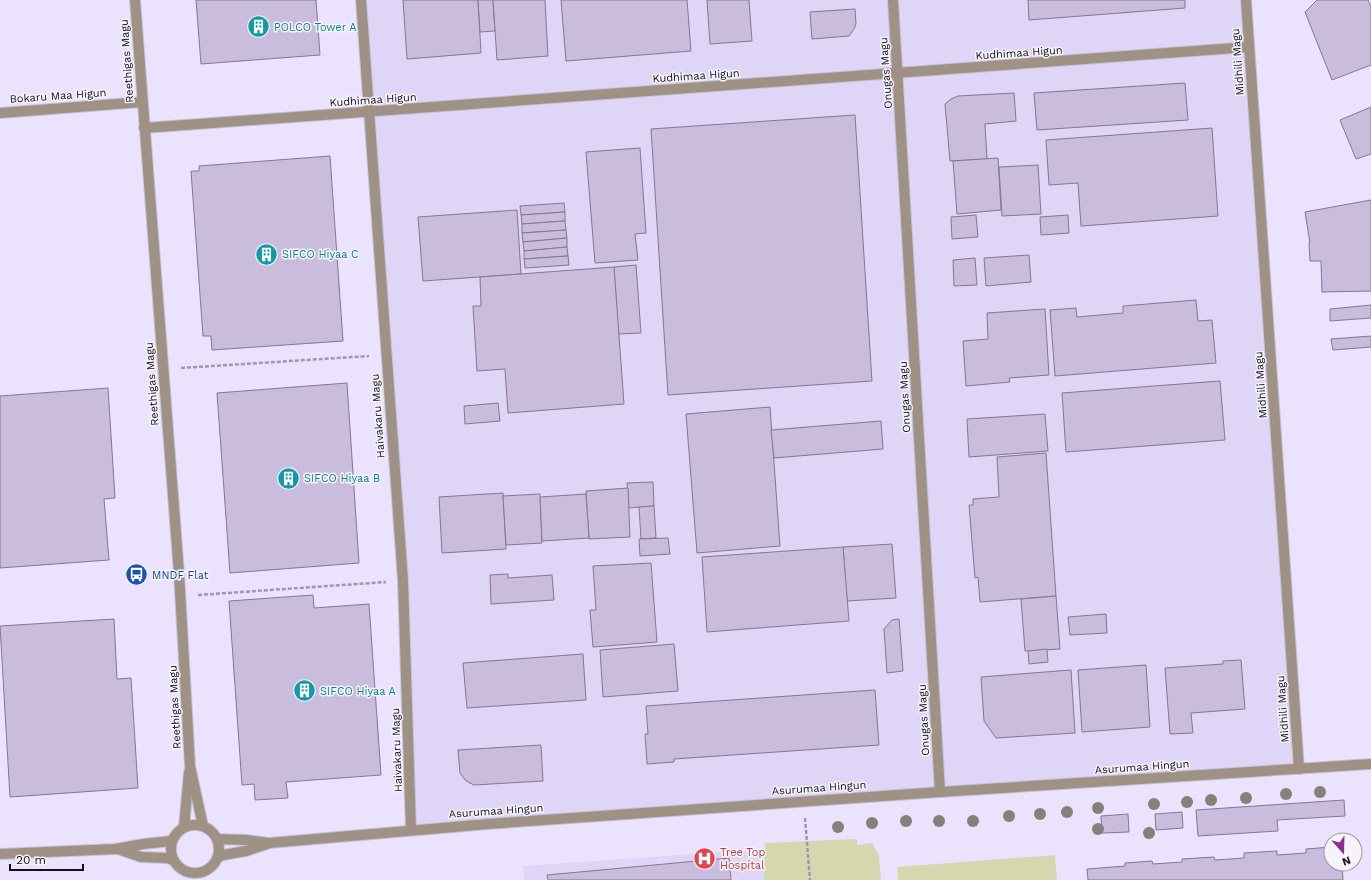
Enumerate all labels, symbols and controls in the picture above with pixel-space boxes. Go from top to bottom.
building icon: POLCO Tower A [245,14,271,40]
street label: Reethigas Magu [118,19,136,103]
place label: POLCO Tower A [274,21,357,34]
street label: Midhili Magu [1229,28,1247,96]
street label: Onugas Magu [877,37,895,109]
street label: Kudhimaa Higun [975,43,1063,63]
street label: Kudhimaa Higun [652,66,740,86]
street label: Bokaru Maa Higun [9,86,107,106]
street label: Kudhimaa Higun [329,90,417,110]
building icon: SIFCO Hiyaa C [254,241,280,267]
place label: SIFCO Hiyaa C [282,248,359,261]
street label: Reethigas Magu [143,342,161,426]
street label: Midhili Magu [1252,351,1270,419]
street label: Onugas Magu [897,361,913,433]
street label: Haivakaru Magu [369,373,387,459]
building icon: SIFCO Hiyaa B [275,465,301,491]
place label: SIFCO Hiyaa B [304,472,380,485]
bus stop icon: MNDF Flat [124,562,150,588]
place label: MNDF Flat [152,569,209,582]
street label: Reethigas Magu [166,665,184,749]
street label: Midhili Magu [1274,675,1292,743]
building icon: SIFCO Hiyaa A [292,678,318,704]
street label: Onugas Magu [916,684,932,756]
place label: SIFCO Hiyaa A [320,685,396,698]
street label: Haivakaru Magu [389,708,405,792]
street label: Asurumaa Hingun [1094,757,1190,777]
street label: Asurumaa Hingun [771,778,867,798]
street label: Asurumaa Hingun [448,801,544,821]
north arrow [1323,832,1363,872]
hospital icon: Tree Top Hospital [691,845,717,871]
scale bar [10,846,83,872]
place label: Tree Top Hospital [720,846,765,872]
text: 20 m [16,853,46,867]
text: N [1340,853,1352,868]

